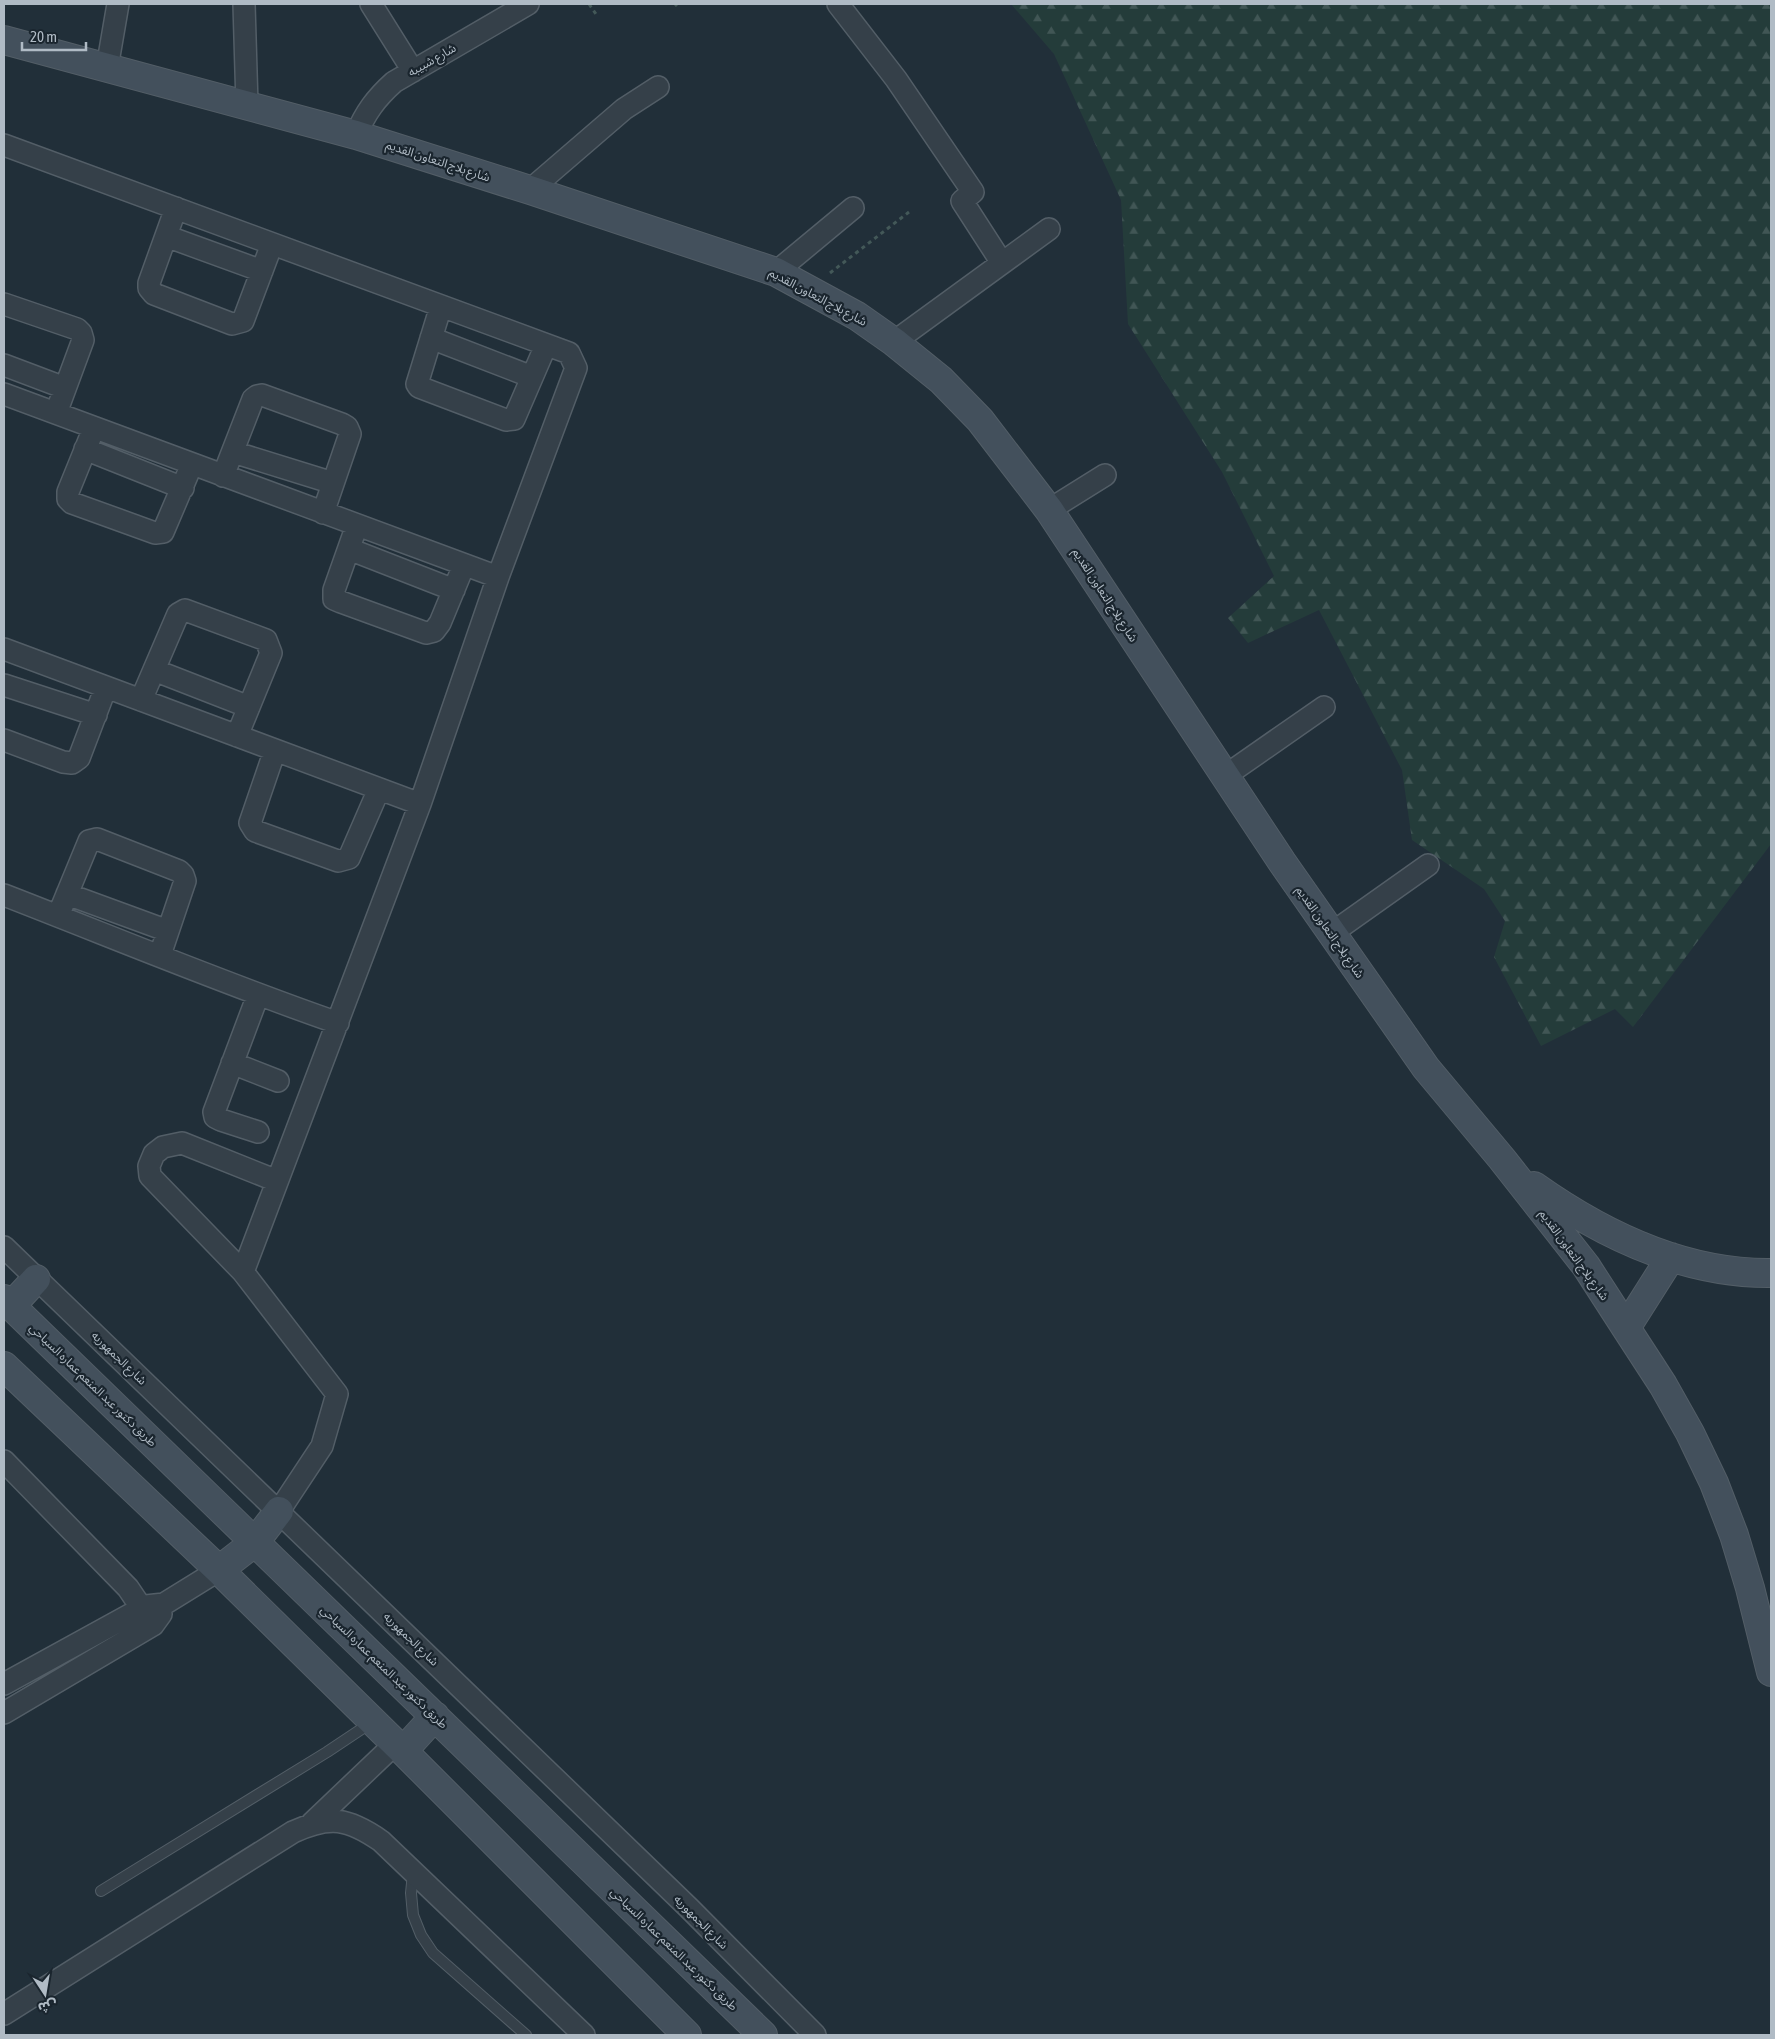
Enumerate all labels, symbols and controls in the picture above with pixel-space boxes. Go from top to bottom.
scale bar [22,20,86,52]
text: 20 m [30,28,57,45]
street label: شارع شبيبه [406,41,459,81]
street label: شارع بلاج التعاون القديم [383,138,492,186]
street label: شارع بلاج التعاون القديم [766,265,869,330]
street label: شارع بلاج التعاون القديم [1068,546,1141,646]
street label: شارع بلاج التعاون القديم [1291,883,1367,982]
street label: شارع بلاج التعاون القديم [1535,1207,1612,1304]
street label: طريق دكتور عبد المنعم عماره السياحي [25,1321,159,1451]
street label: شارع الجمهوريه [87,1328,149,1389]
street label: طريق دكتور عبد المنعم عماره السياحي [316,1603,450,1733]
street label: شارع الجمهوريه [379,1609,441,1670]
street label: طريق دكتور عبد المنعم عماره السياحي [606,1885,740,2015]
street label: شارع الجمهوريه [670,1892,731,1953]
north arrow [20,1969,70,2019]
text: ش [37,1997,59,2017]

